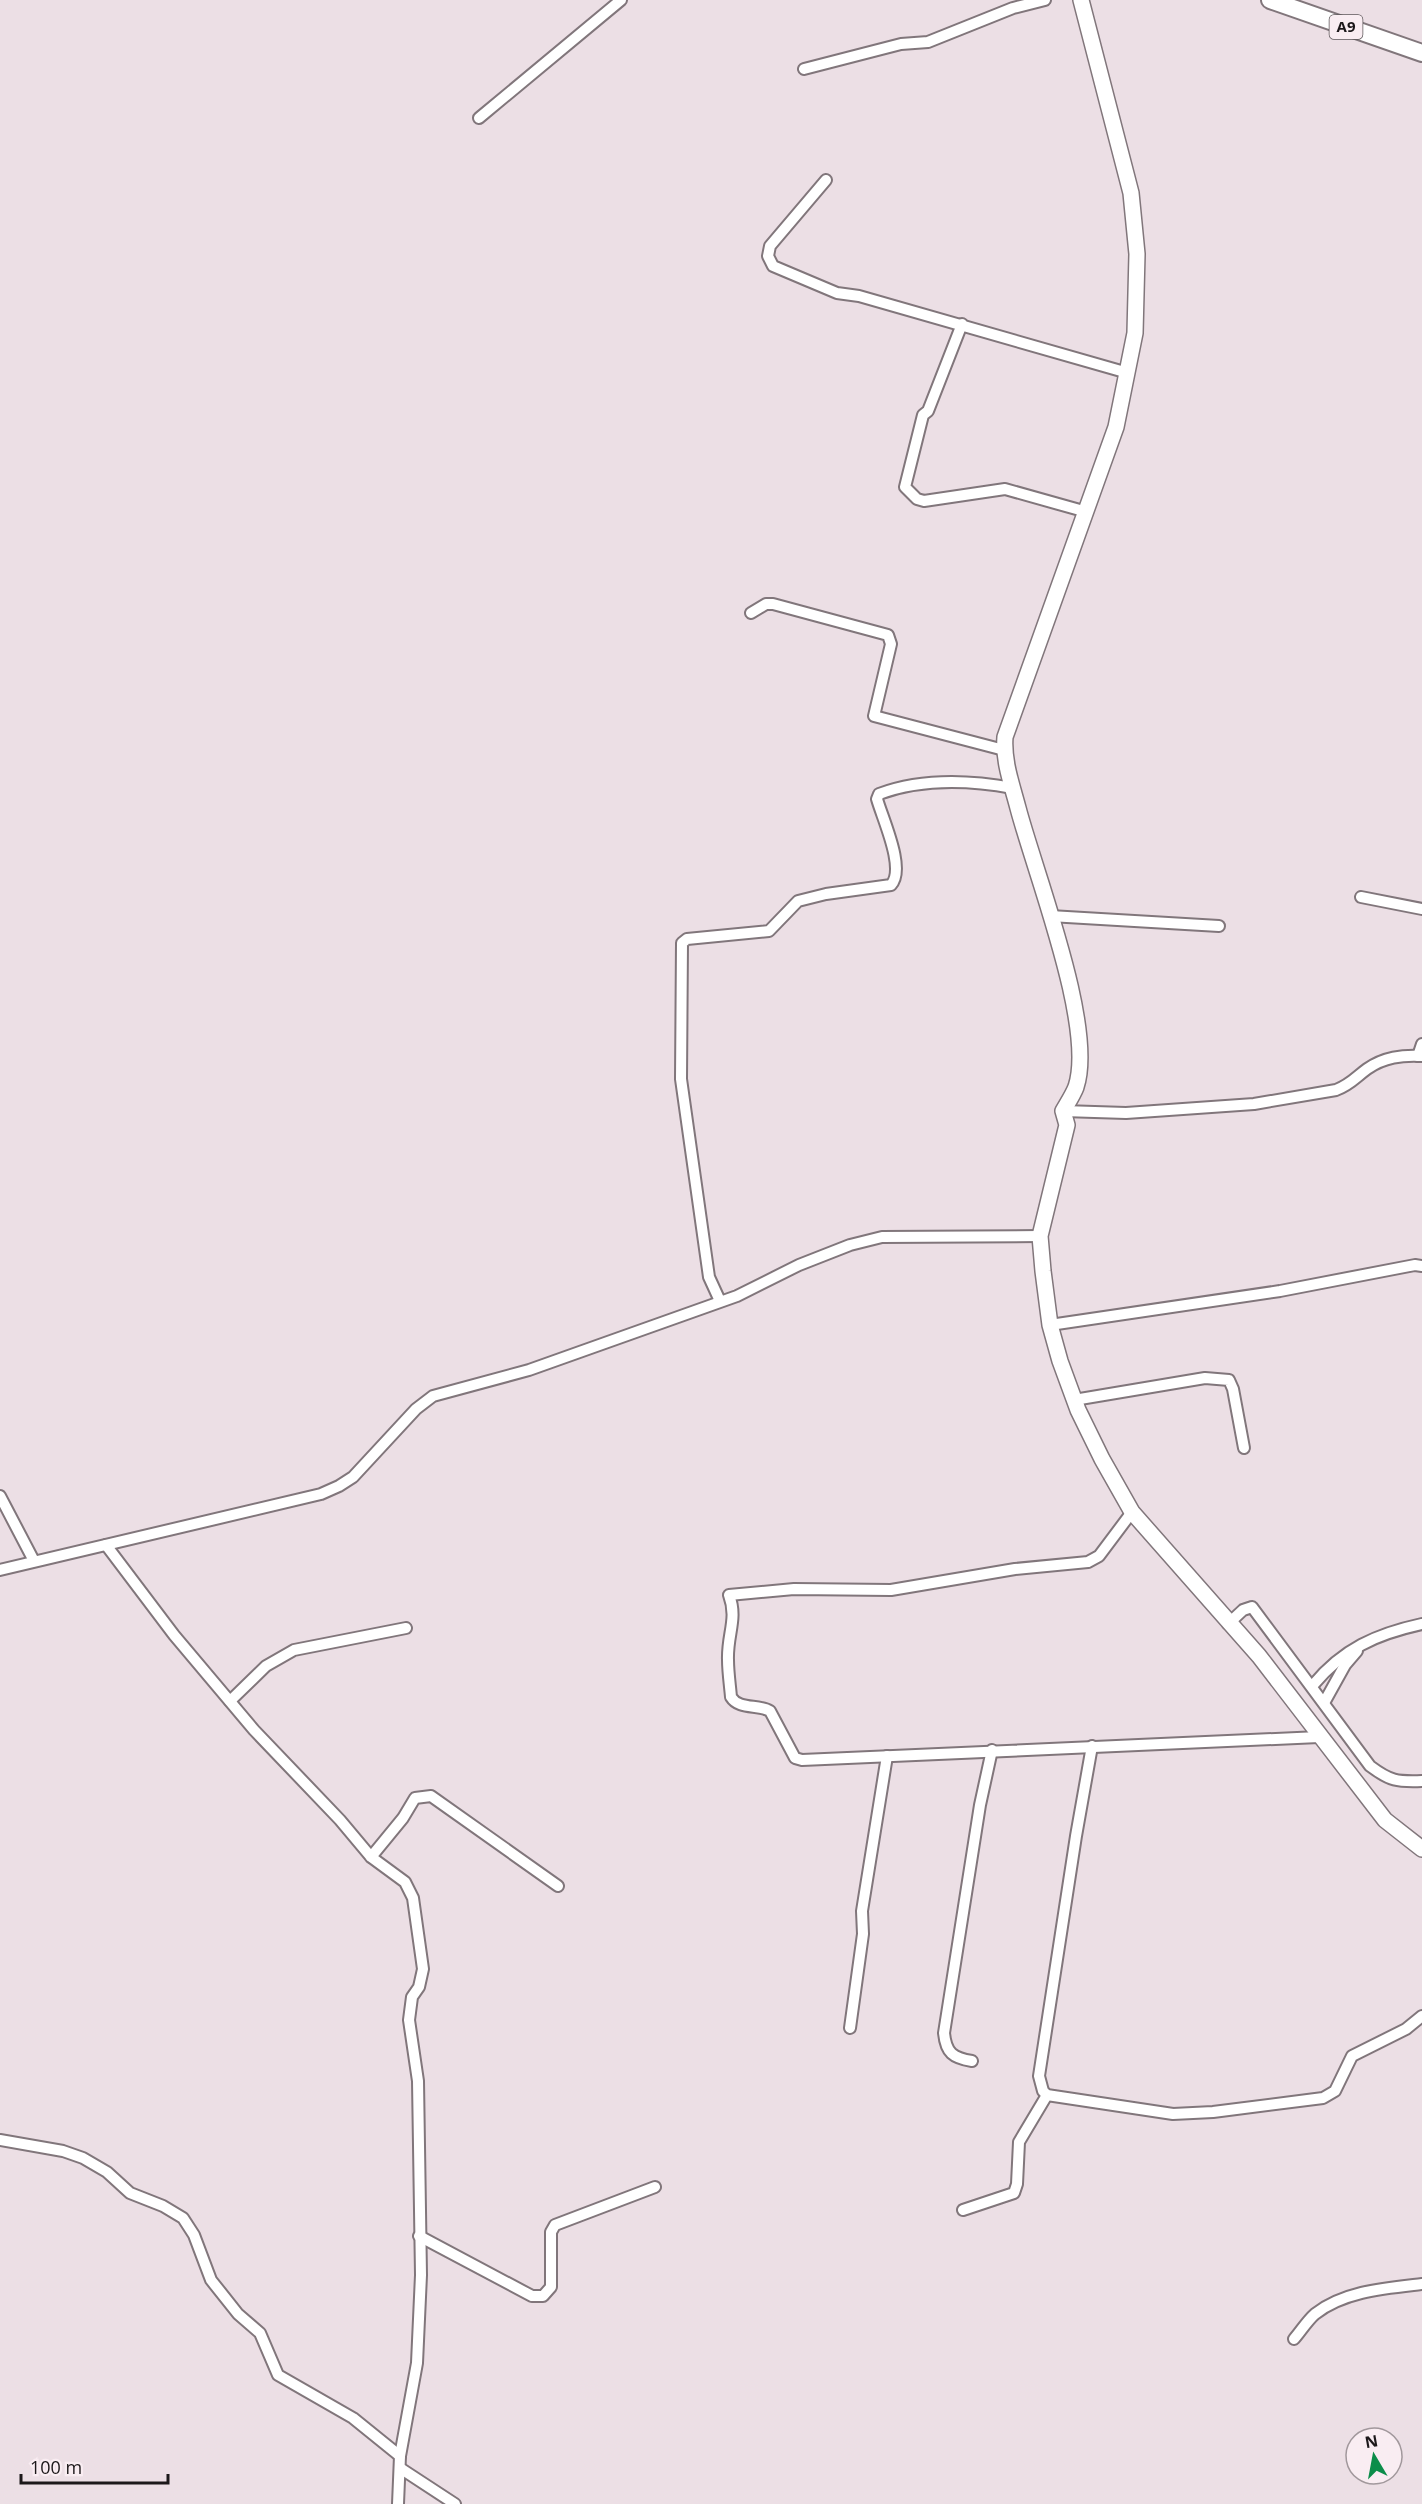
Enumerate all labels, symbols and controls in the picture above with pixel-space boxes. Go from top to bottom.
road number: A9 [1330,15,1362,39]
north arrow [1344,2426,1404,2486]
text: N [1363,2429,1380,2453]
scale bar [21,2447,168,2485]
text: 100 m [30,2455,82,2479]

